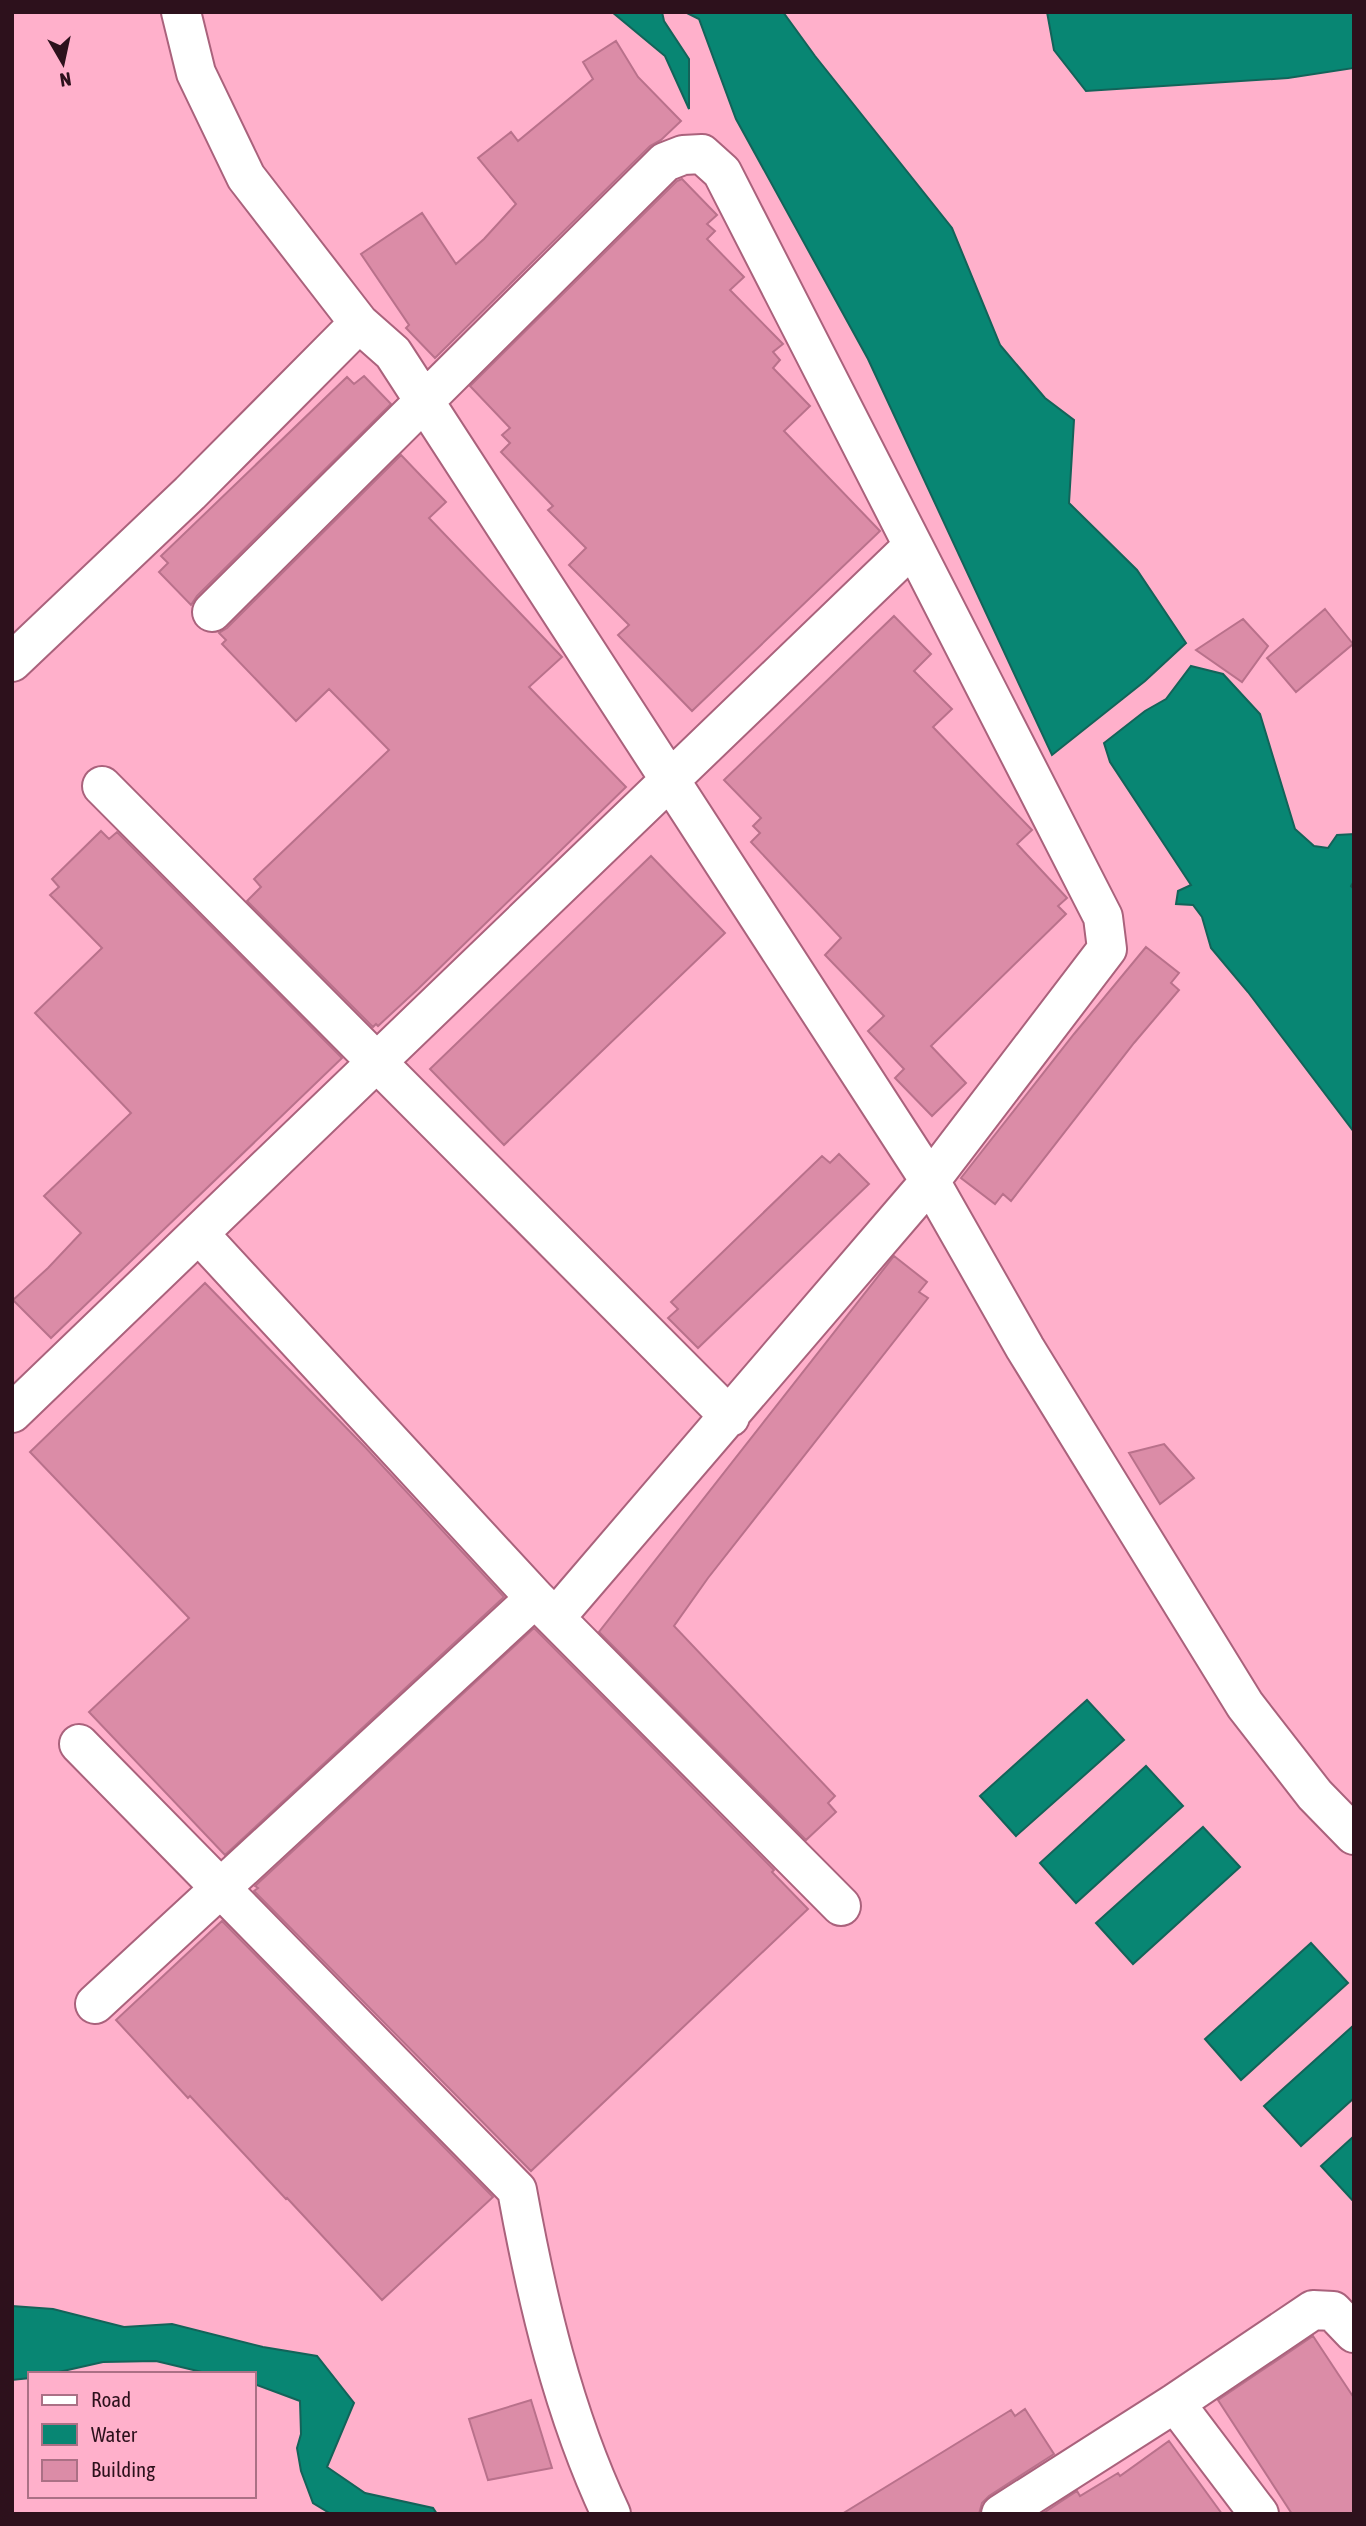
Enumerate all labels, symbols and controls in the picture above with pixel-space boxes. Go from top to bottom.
north arrow [28,28,98,98]
text: N [58,68,73,92]
legend [28,2372,256,2498]
text: Road [91,2387,131,2411]
text: Water [91,2422,138,2446]
text: Building [91,2457,155,2481]

